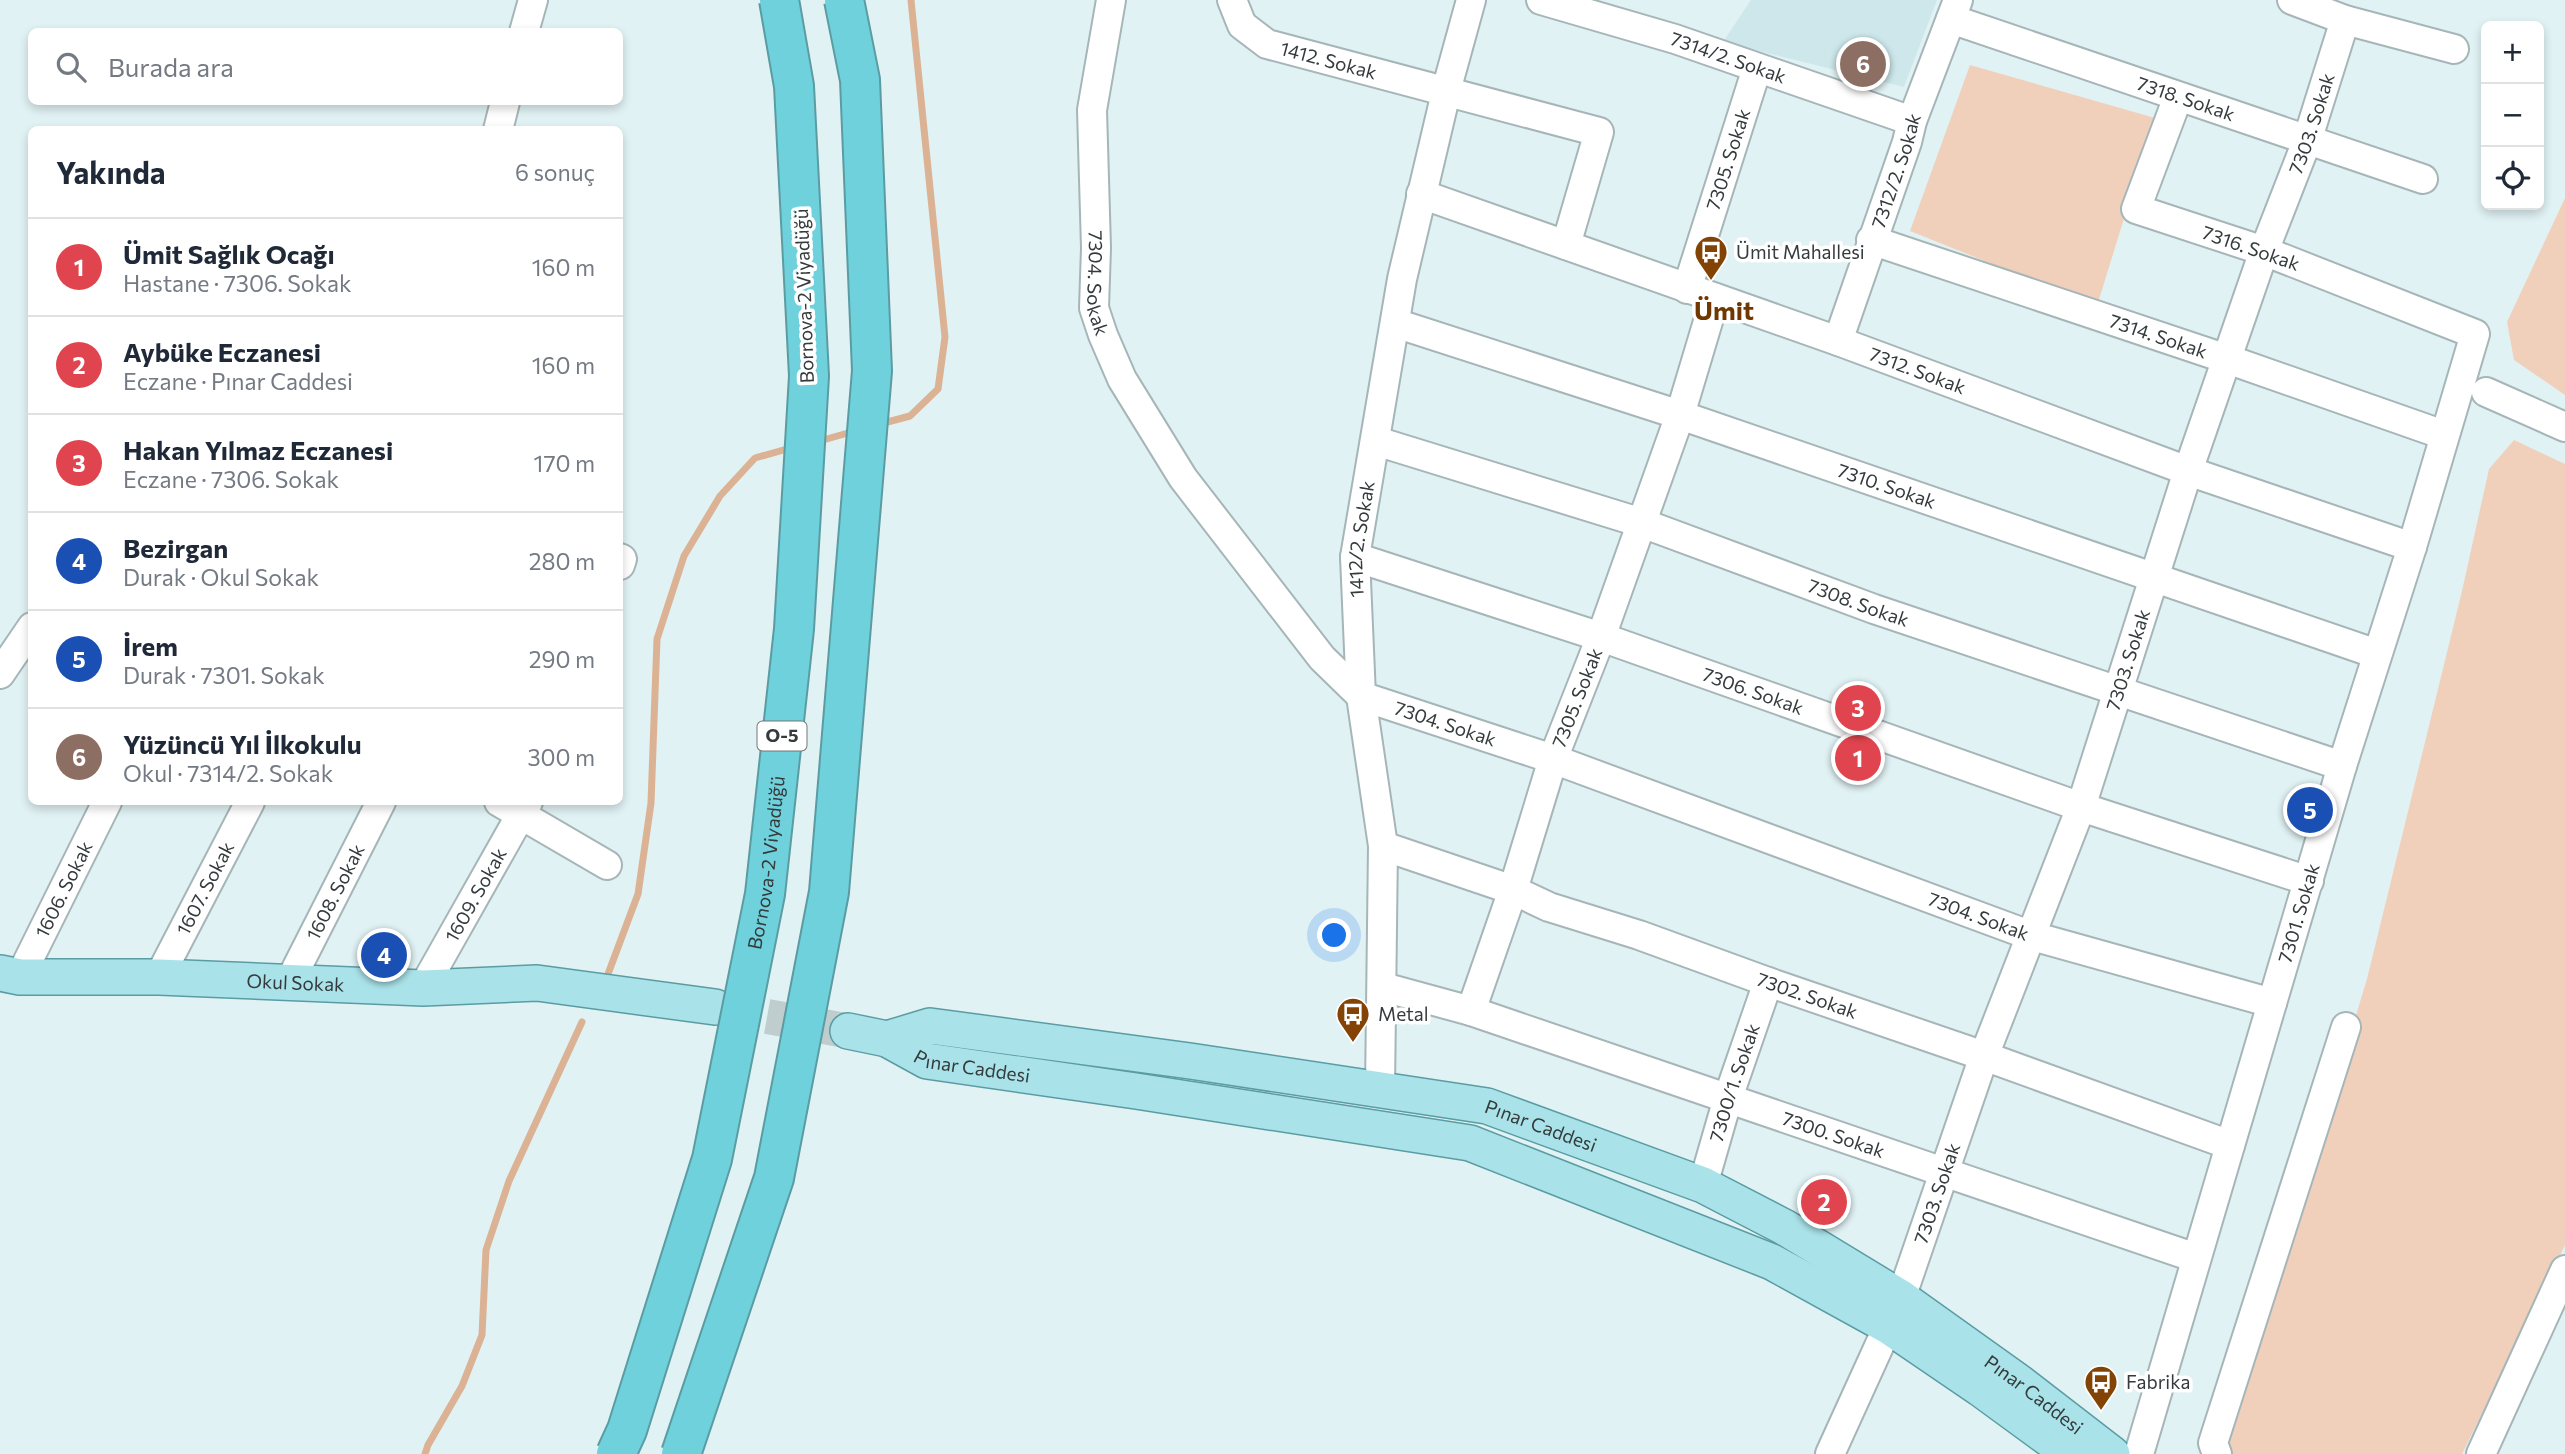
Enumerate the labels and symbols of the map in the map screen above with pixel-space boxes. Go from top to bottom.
street label: 7314/2. Sokak [1668,26,1789,88]
street label: 1412. Sokak [1278,36,1379,84]
pin: 6 [1840,38,1886,90]
street label: 7303. Sokak [2283,70,2339,177]
street label: 7318. Sokak [2134,71,2238,125]
street label: 7305. Sokak [1701,106,1754,213]
street label: 7312/2. Sokak [1866,110,1925,231]
street label: Bornova-2 Viyadüğü [789,208,818,384]
street label: 7316. Sokak [2200,220,2303,275]
street label: 7304. Sokak [1083,230,1114,338]
bus stop icon: Ümit Mahallesi [1692,233,1730,282]
place label: Ümit Mahallesi [1736,240,1865,263]
district label: Ümit [1694,294,1754,325]
street label: 7314. Sokak [2107,309,2210,363]
street label: 7312. Sokak [1866,342,1969,398]
street label: 7310. Sokak [1835,458,1939,513]
street label: 1412/2. Sokak [1343,479,1379,598]
street label: 7308. Sokak [1805,574,1912,631]
street label: 7303. Sokak [2101,606,2154,713]
street label: 7305. Sokak [1547,645,1607,751]
street label: 7306. Sokak [1700,662,1807,719]
pin: 3 [1835,682,1881,734]
street label: 7304. Sokak [1392,696,1499,751]
road number: O-5 [758,722,806,750]
pin: 1 [1835,732,1881,784]
street label: Bornova-2 Viyadüğü [742,775,789,951]
pin: 5 [2287,784,2333,836]
street label: 1606. Sokak [30,837,97,941]
street label: 1607. Sokak [171,838,238,939]
street label: 1608. Sokak [301,840,369,944]
street label: 1609. Sokak [439,843,511,946]
street label: 7301. Sokak [2273,860,2324,965]
street label: 7304. Sokak [1925,887,2032,945]
your location [1317,918,1351,952]
pin: 4 [361,929,407,981]
street label: 7302. Sokak [1754,967,1861,1023]
street label: Okul Sokak [246,969,345,996]
bus stop icon: Metal [1334,995,1372,1044]
place label: Metal [1378,1002,1429,1025]
street label: 7300/1. Sokak [1704,1020,1764,1144]
street label: Pınar Caddesi [910,1044,1032,1087]
street label: Pınar Caddesi [1482,1094,1600,1156]
street label: 7300. Sokak [1780,1106,1888,1162]
street label: 7303. Sokak [1909,1140,1964,1247]
pin: 2 [1801,1176,1847,1228]
street label: Pınar Caddesi [1981,1350,2088,1439]
bus stop icon: Fabrika [2082,1363,2120,1412]
place label: Fabrika [2126,1370,2190,1393]

